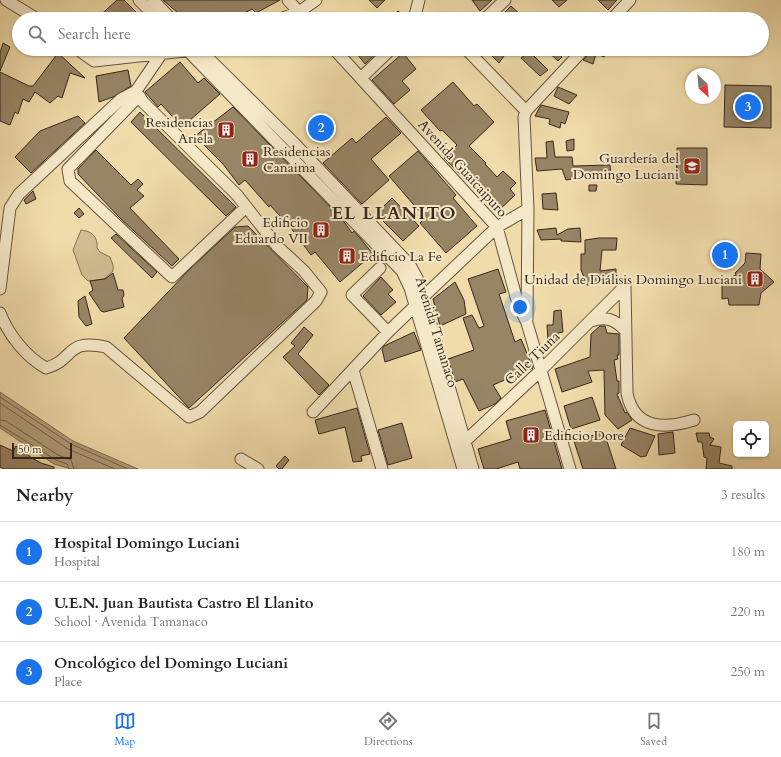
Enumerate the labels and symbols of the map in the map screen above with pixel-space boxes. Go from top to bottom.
north arrow [685,68,721,104]
pin: 3 [735,92,761,122]
place label: Residencias Ariela [146,113,213,148]
pin: 2 [308,113,334,143]
street label: Avenida Guaicaipuro [414,115,512,222]
building icon: Residencias Ariela [216,120,236,140]
place label: Residencias Canaima [263,142,331,177]
building icon: Residencias Canaima [240,149,260,169]
place label: Guardería del Domingo Luciani [573,149,679,184]
school or university icon: Guardería del Domingo Luciani [682,156,702,176]
district label: EL LLANITO [331,201,457,226]
place label: Edificio Eduardo VII [234,213,308,248]
building icon: Edificio Eduardo VII [311,220,331,240]
pin: 1 [712,240,738,270]
building icon: Edificio La Fe [337,246,357,266]
place label: Edificio La Fe [360,247,442,266]
building icon: Unidad de Diálisis Domingo Luciani [745,269,765,289]
place label: Unidad de Diálisis Domingo Luciani [524,270,742,289]
street label: Avenida Tamanaco [411,275,463,390]
your location [510,297,530,317]
street label: Calle Tiuna [501,327,564,389]
building icon: Edificio Dore [521,425,541,445]
place label: Edificio Dore [544,426,624,445]
scale bar [12,441,72,460]

